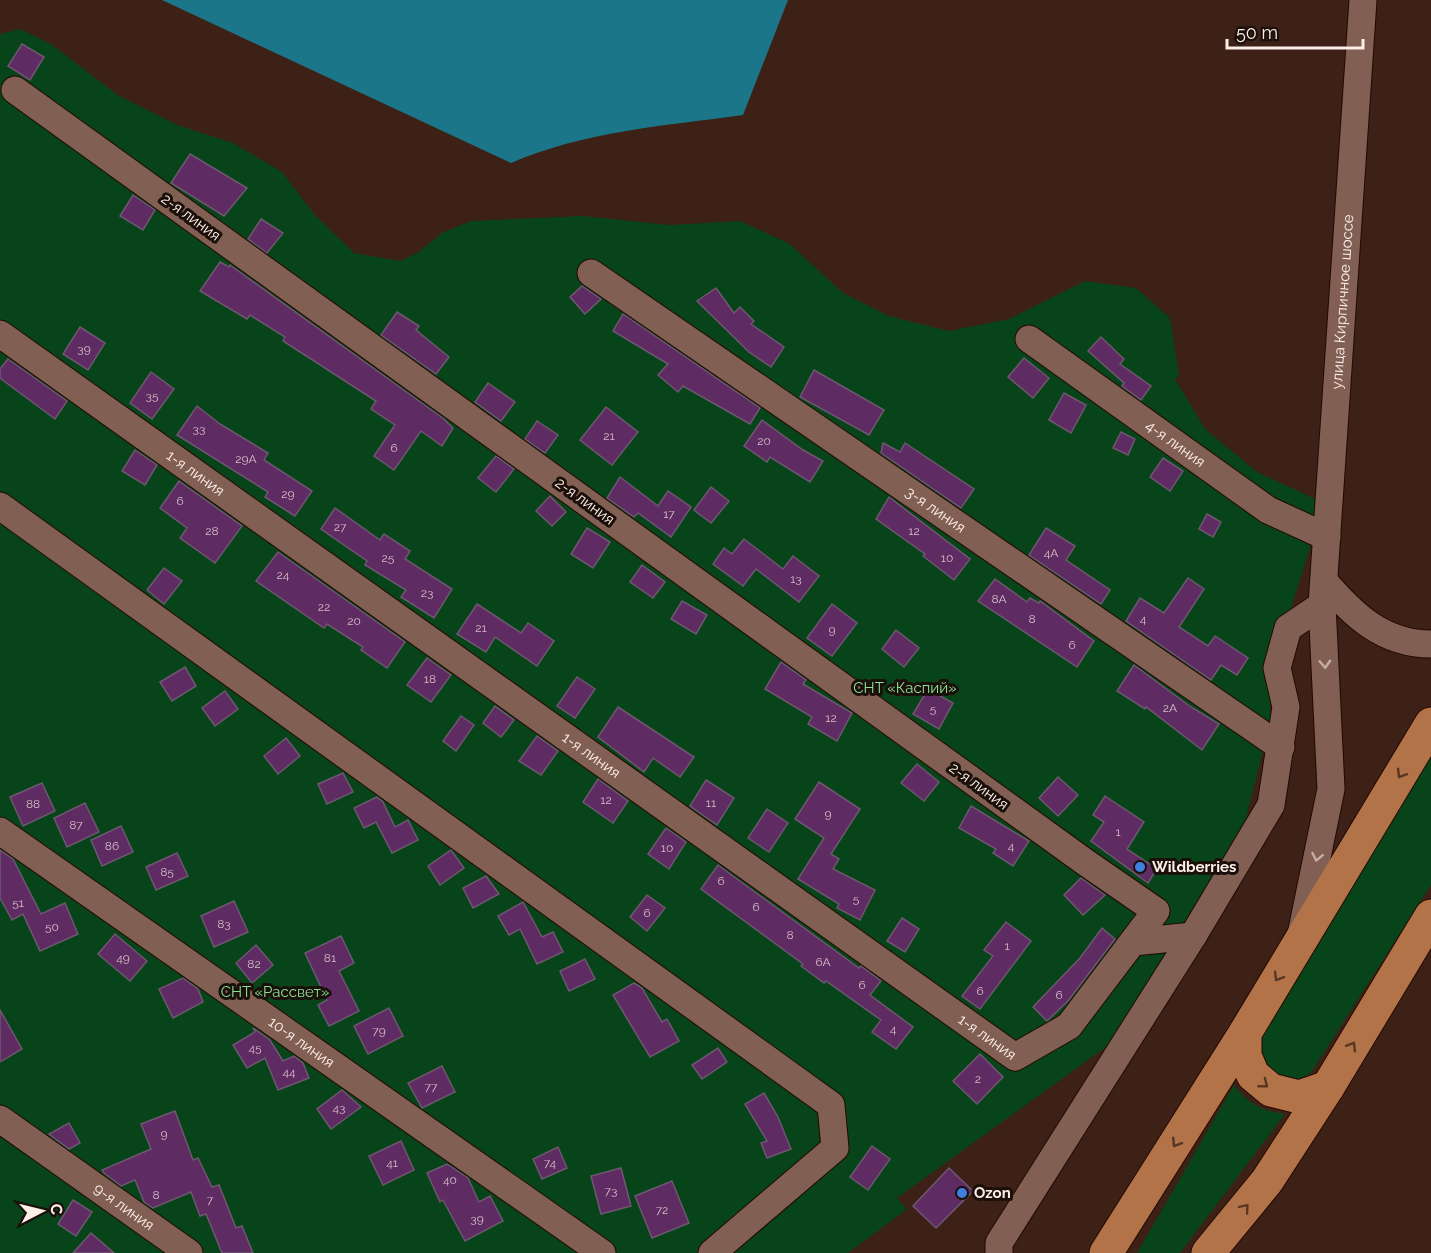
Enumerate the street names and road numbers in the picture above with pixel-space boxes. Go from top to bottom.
street label: 2-я линия [158,190,224,244]
street label: улица Кирпичное шоссе [1328,213,1357,390]
street label: 4-я линия [1142,416,1209,471]
street label: 1-я линия [163,446,228,500]
street label: 2-я линия [552,474,618,528]
street label: 3-я линия [902,483,969,537]
street label: 1-я линия [559,728,624,782]
street label: 2-я линия [946,759,1012,813]
street label: 1-я линия [955,1010,1020,1064]
street label: 10-я линия [265,1013,338,1072]
street label: 9-я линия [90,1179,158,1234]

